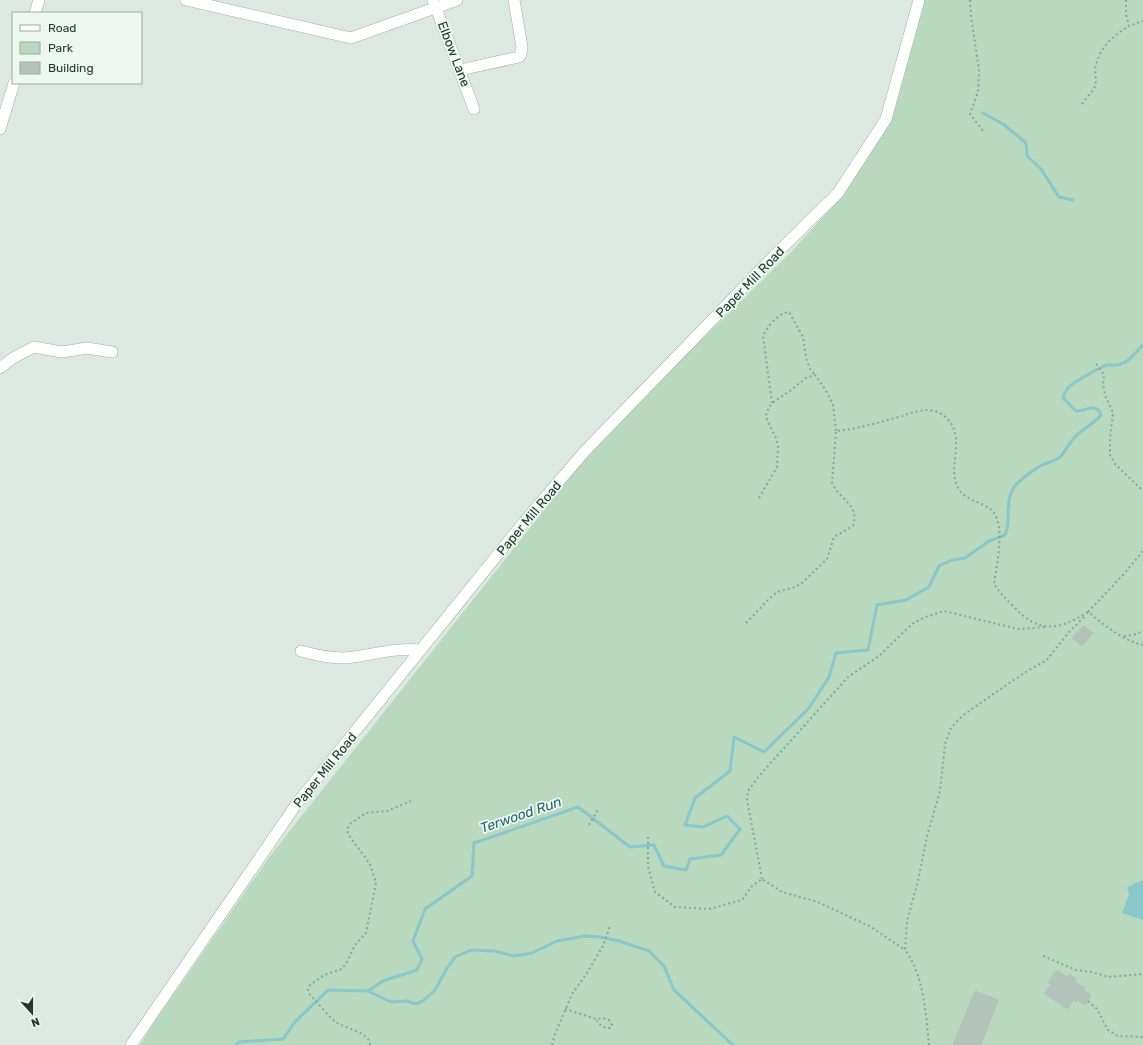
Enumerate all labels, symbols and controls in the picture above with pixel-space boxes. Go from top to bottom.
legend [12,12,142,84]
street label: Elbow Lane [435,19,473,89]
text: Road [48,21,76,35]
text: Park [48,41,74,55]
text: Building [48,61,94,75]
street label: Paper Mill Road [713,244,787,320]
street label: Paper Mill Road [494,478,564,558]
street label: Paper Mill Road [290,730,360,810]
water label: Terwood Run [478,793,564,837]
north arrow [12,993,52,1033]
text: N [29,1014,41,1029]

